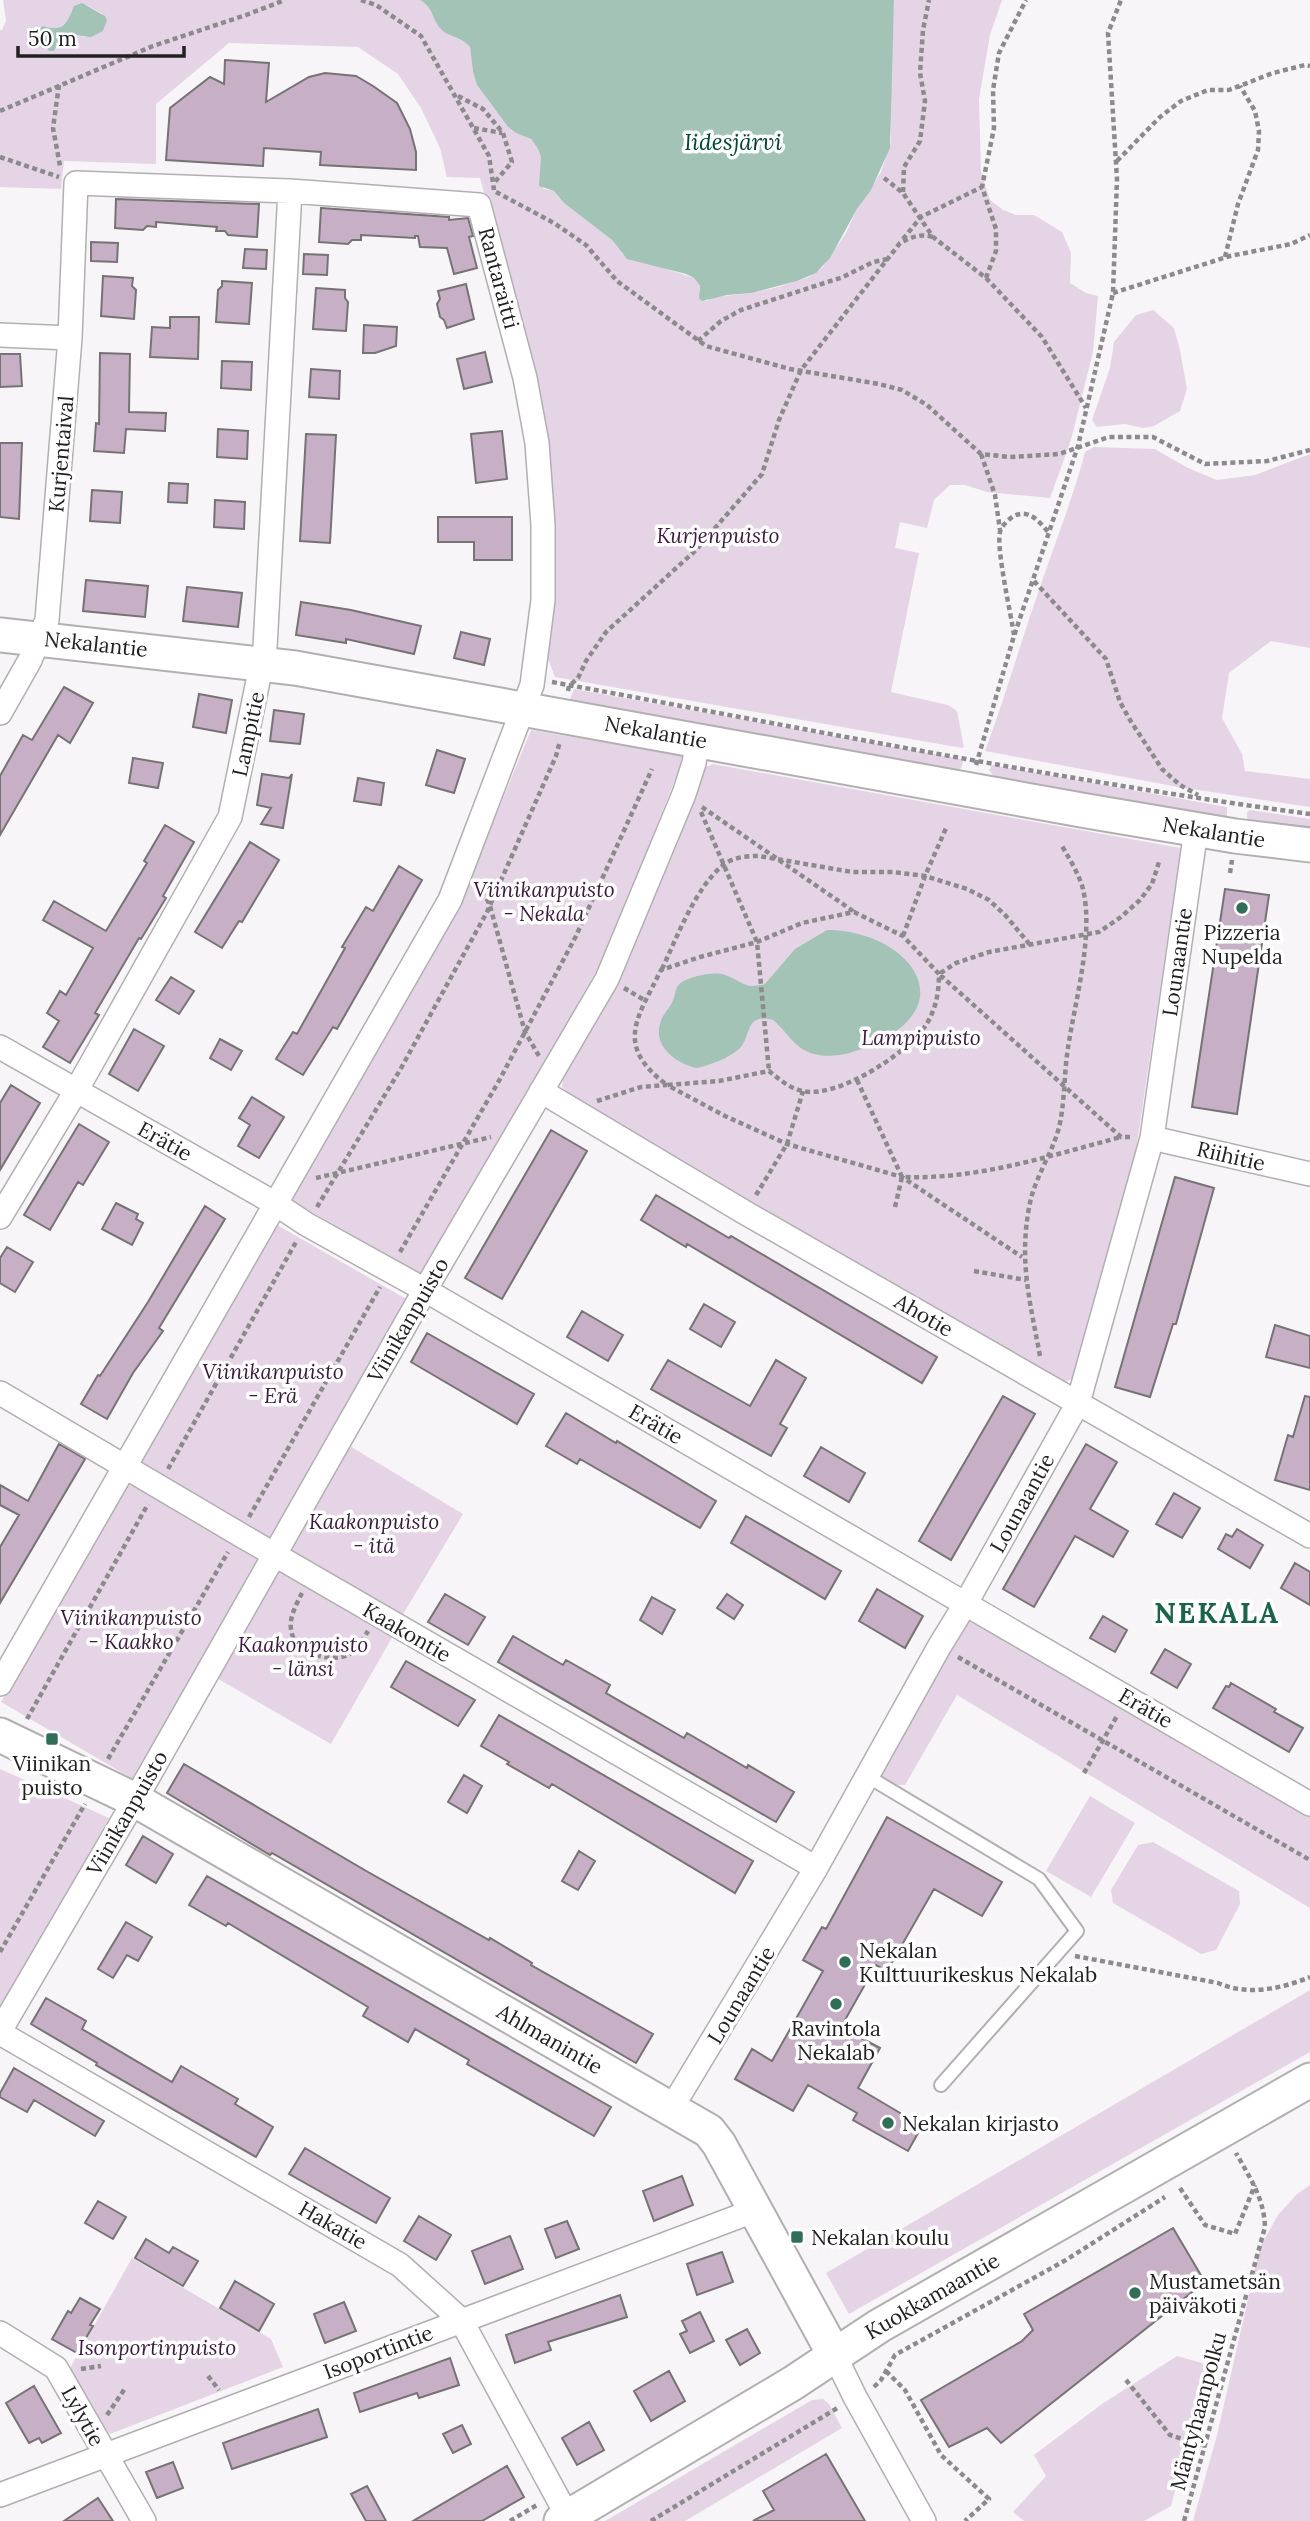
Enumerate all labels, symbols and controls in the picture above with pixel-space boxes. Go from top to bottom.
scale bar [18,14,184,58]
text: 50 m [28,25,77,52]
water label: Iidesjärvi [684,127,782,156]
street label: Rantaraitti [473,224,526,332]
street label: Kurjentaival [42,395,80,513]
park label: Kurjenpuisto [656,522,780,549]
street label: Nekalantie [43,625,149,663]
street label: Lampitie [226,689,270,779]
street label: Nekalantie [603,710,709,754]
street label: Nekalantie [1161,811,1267,853]
park label: Viinikanpuisto - Nekala [473,876,615,927]
marker: Pizzeria Nupelda [1234,900,1250,916]
street label: Lounaantie [1156,906,1198,1018]
place label: Pizzeria Nupelda [1201,919,1283,970]
park label: Lampipuisto [861,1024,981,1051]
street label: Erätie [133,1115,197,1167]
street label: Riihitie [1194,1135,1268,1177]
street label: Viinikanpuisto [361,1253,455,1388]
street label: Ahotie [889,1287,958,1343]
park label: Viinikanpuisto - Erä [202,1358,344,1409]
street label: Erätie [624,1398,688,1450]
street label: Lounaantie [984,1449,1060,1557]
park label: Kaakonpuisto - itä [309,1508,439,1559]
district label: NEKALA [1154,1595,1280,1631]
street label: Kaakontie [358,1596,456,1668]
park label: Viinikanpuisto - Kaakko [60,1604,202,1655]
park label: Kaakonpuisto - länsi [238,1631,368,1682]
street label: Erätie [1114,1682,1178,1734]
marker: Viinikan puisto [44,1731,60,1747]
street label: Viinikanpuisto [80,1746,174,1881]
place label: Viinikan puisto [12,1750,92,1801]
place label: Nekalan Kulttuurikeskus Nekalab [859,1937,1097,1988]
street label: Lounaantie [701,1941,781,2049]
marker: Nekalan Kulttuurikeskus Nekalab [837,1954,853,1970]
marker: Ravintola Nekalab [828,1996,844,2012]
street label: Ahlmanintie [491,1997,608,2080]
place label: Ravintola Nekalab [791,2015,881,2066]
place label: Nekalan kirjasto [902,2110,1059,2137]
marker: Nekalan kirjasto [880,2115,896,2131]
street label: Hakatie [294,2195,372,2255]
place label: Nekalan koulu [811,2224,949,2251]
marker: Nekalan koulu [789,2229,805,2245]
street label: Kuokkamaantie [860,2247,1004,2345]
place label: Mustametsän päiväkoti [1149,2268,1281,2319]
marker: Mustametsän päiväkoti [1127,2285,1143,2301]
street label: Isoportintie [320,2319,436,2385]
street label: Mäntyhaanpolku [1164,2329,1232,2493]
park label: Isonportinpuisto [78,2334,236,2361]
street label: Lylytie [55,2381,111,2451]

